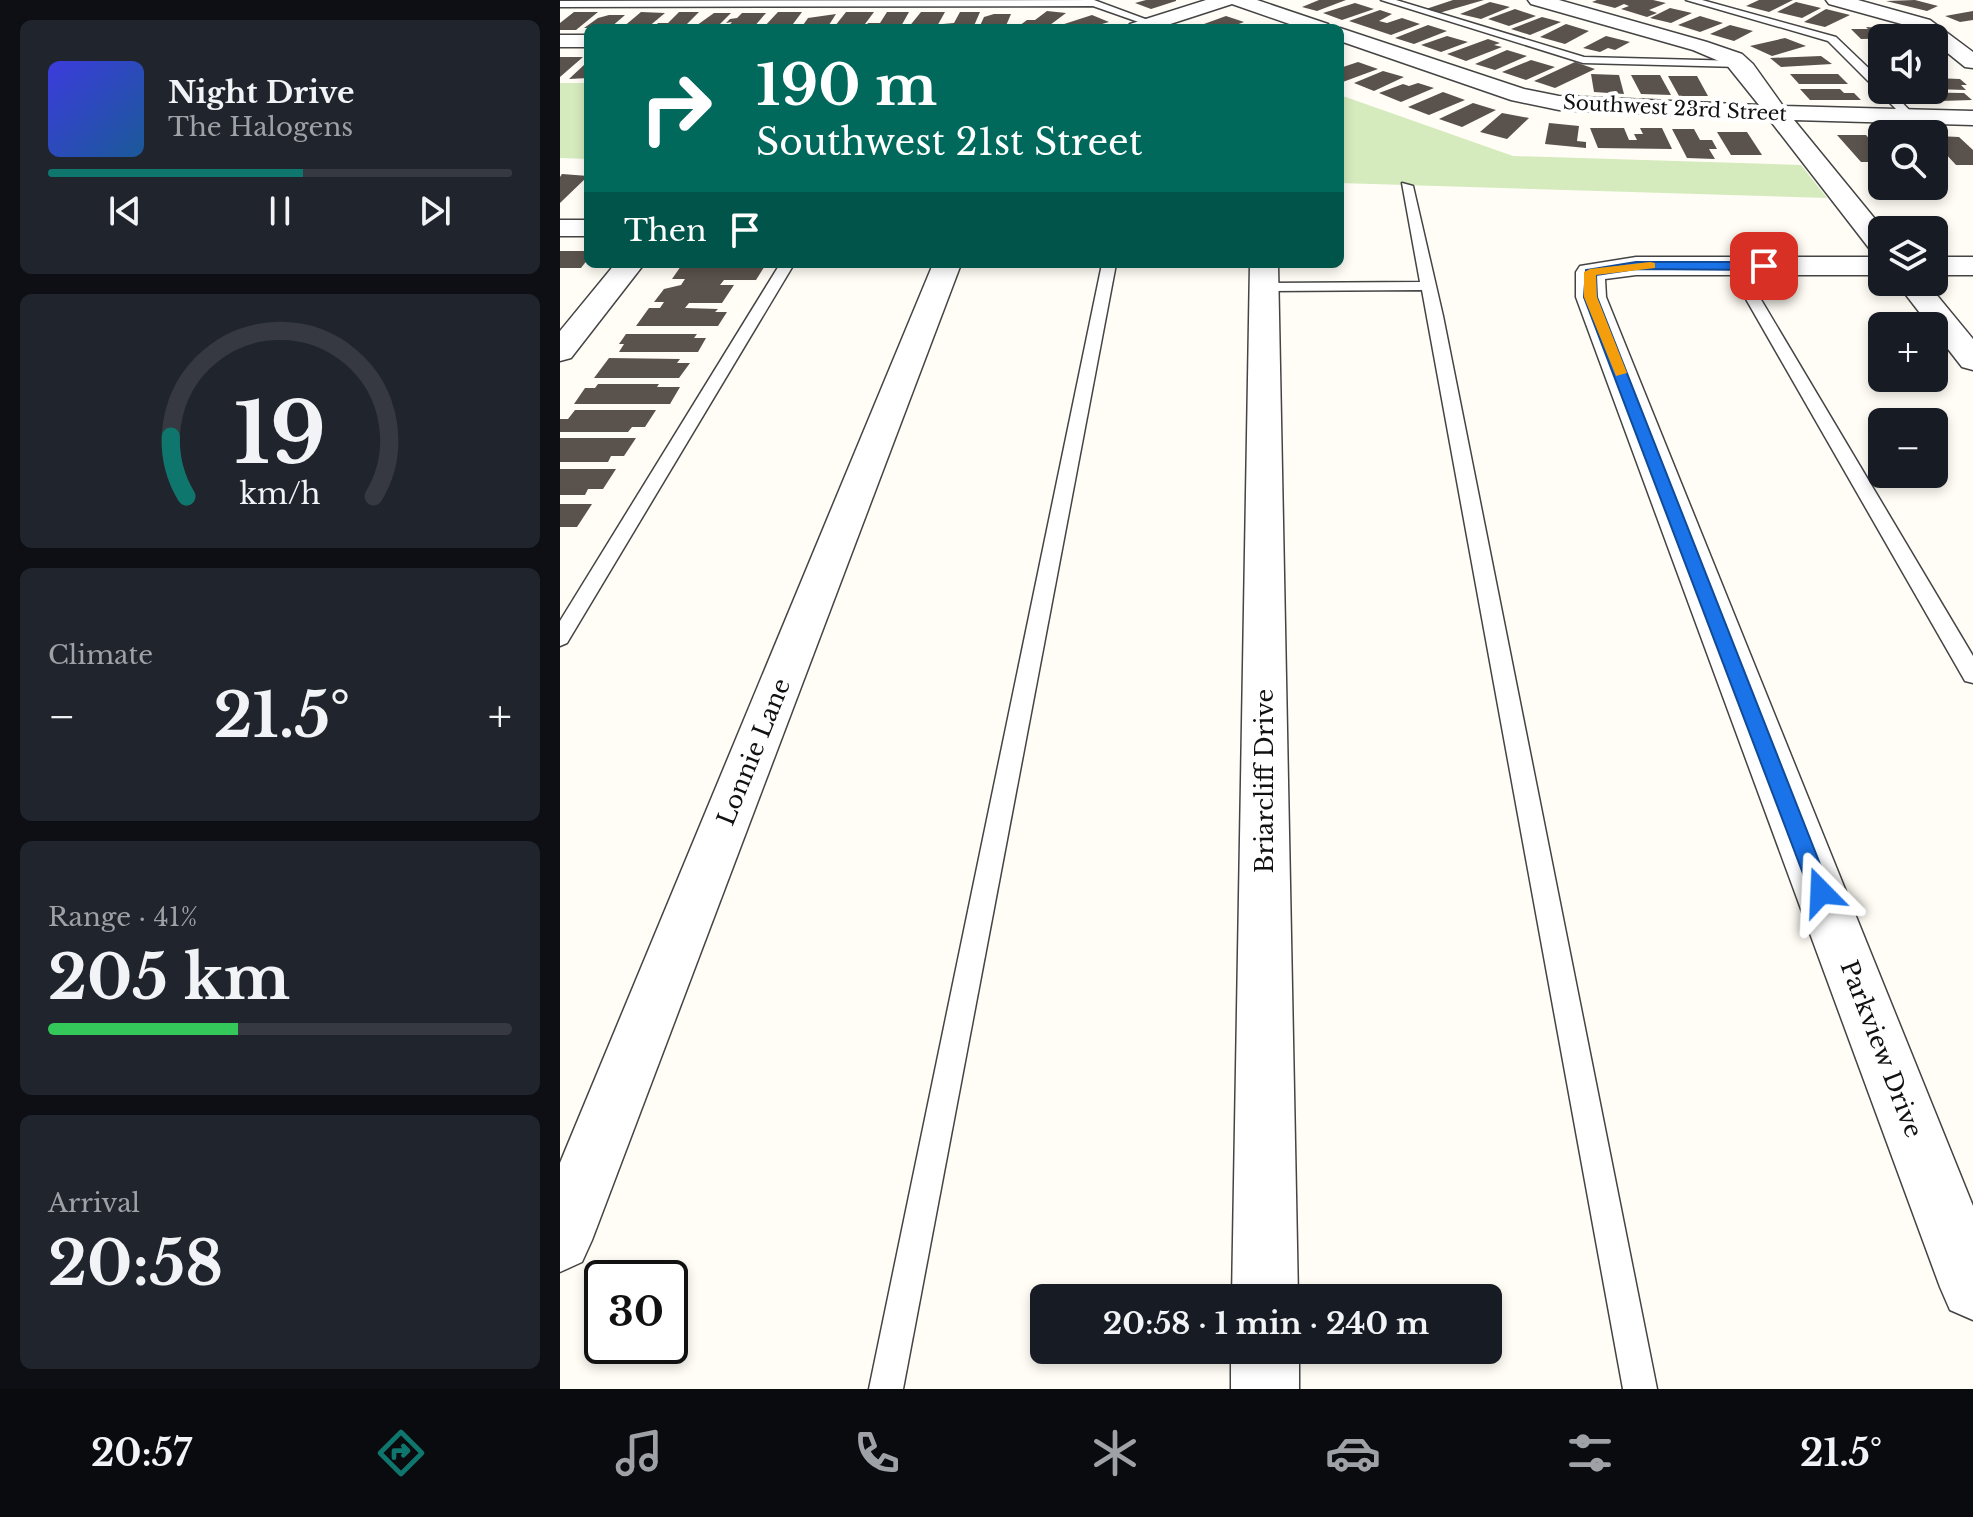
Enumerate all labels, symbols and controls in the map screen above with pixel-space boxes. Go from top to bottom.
map controls [1868,24,1948,488]
button: sound [1868,24,1948,104]
text: 190 m [756,51,937,120]
icon: right [624,56,728,160]
text: Night Drive [168,74,354,111]
street label: Southwest 23rd Street [1562,90,1788,126]
text: The Halogens [168,111,353,143]
text: Southwest 21st Street [756,120,1142,165]
button: search [1868,120,1948,200]
icon: previous [103,189,147,233]
icon: pause [258,189,302,233]
icon: next [413,189,457,233]
icon: arrive [723,208,767,252]
text: Then [624,212,707,249]
button: layers [1868,216,1948,296]
pin [1730,232,1798,300]
icon: arrive [1742,244,1786,288]
button: + [1868,312,1948,392]
text: 19 [234,381,326,484]
button: − [1868,408,1948,488]
text: km/h [239,476,321,512]
text: Climate [48,639,153,671]
street label: Lonnie Lane [711,674,796,830]
text: 21.5° [214,679,350,753]
text: − [48,689,76,744]
text: + [488,689,512,744]
street label: Briarcliff Drive [1250,689,1279,873]
position arrow [1779,850,1863,934]
text: Range · 41% [48,901,198,933]
text: 205 km [48,941,290,1015]
street label: Parkview Drive [1834,956,1929,1141]
text: Arrival [48,1187,140,1219]
text: 20:58 [48,1227,223,1301]
speed limit sign: 30 [584,1260,688,1364]
text: 20:58 · 1 min · 240 m [1103,1305,1429,1342]
icon: directions [373,1425,429,1481]
icon: music [611,1425,667,1481]
icon: phone [849,1425,905,1481]
icon: climate [1087,1425,1143,1481]
icon: car [1325,1425,1381,1481]
icon: filters [1562,1425,1618,1481]
text: 20:57 [91,1431,192,1476]
text: 21.5° [1800,1431,1882,1476]

